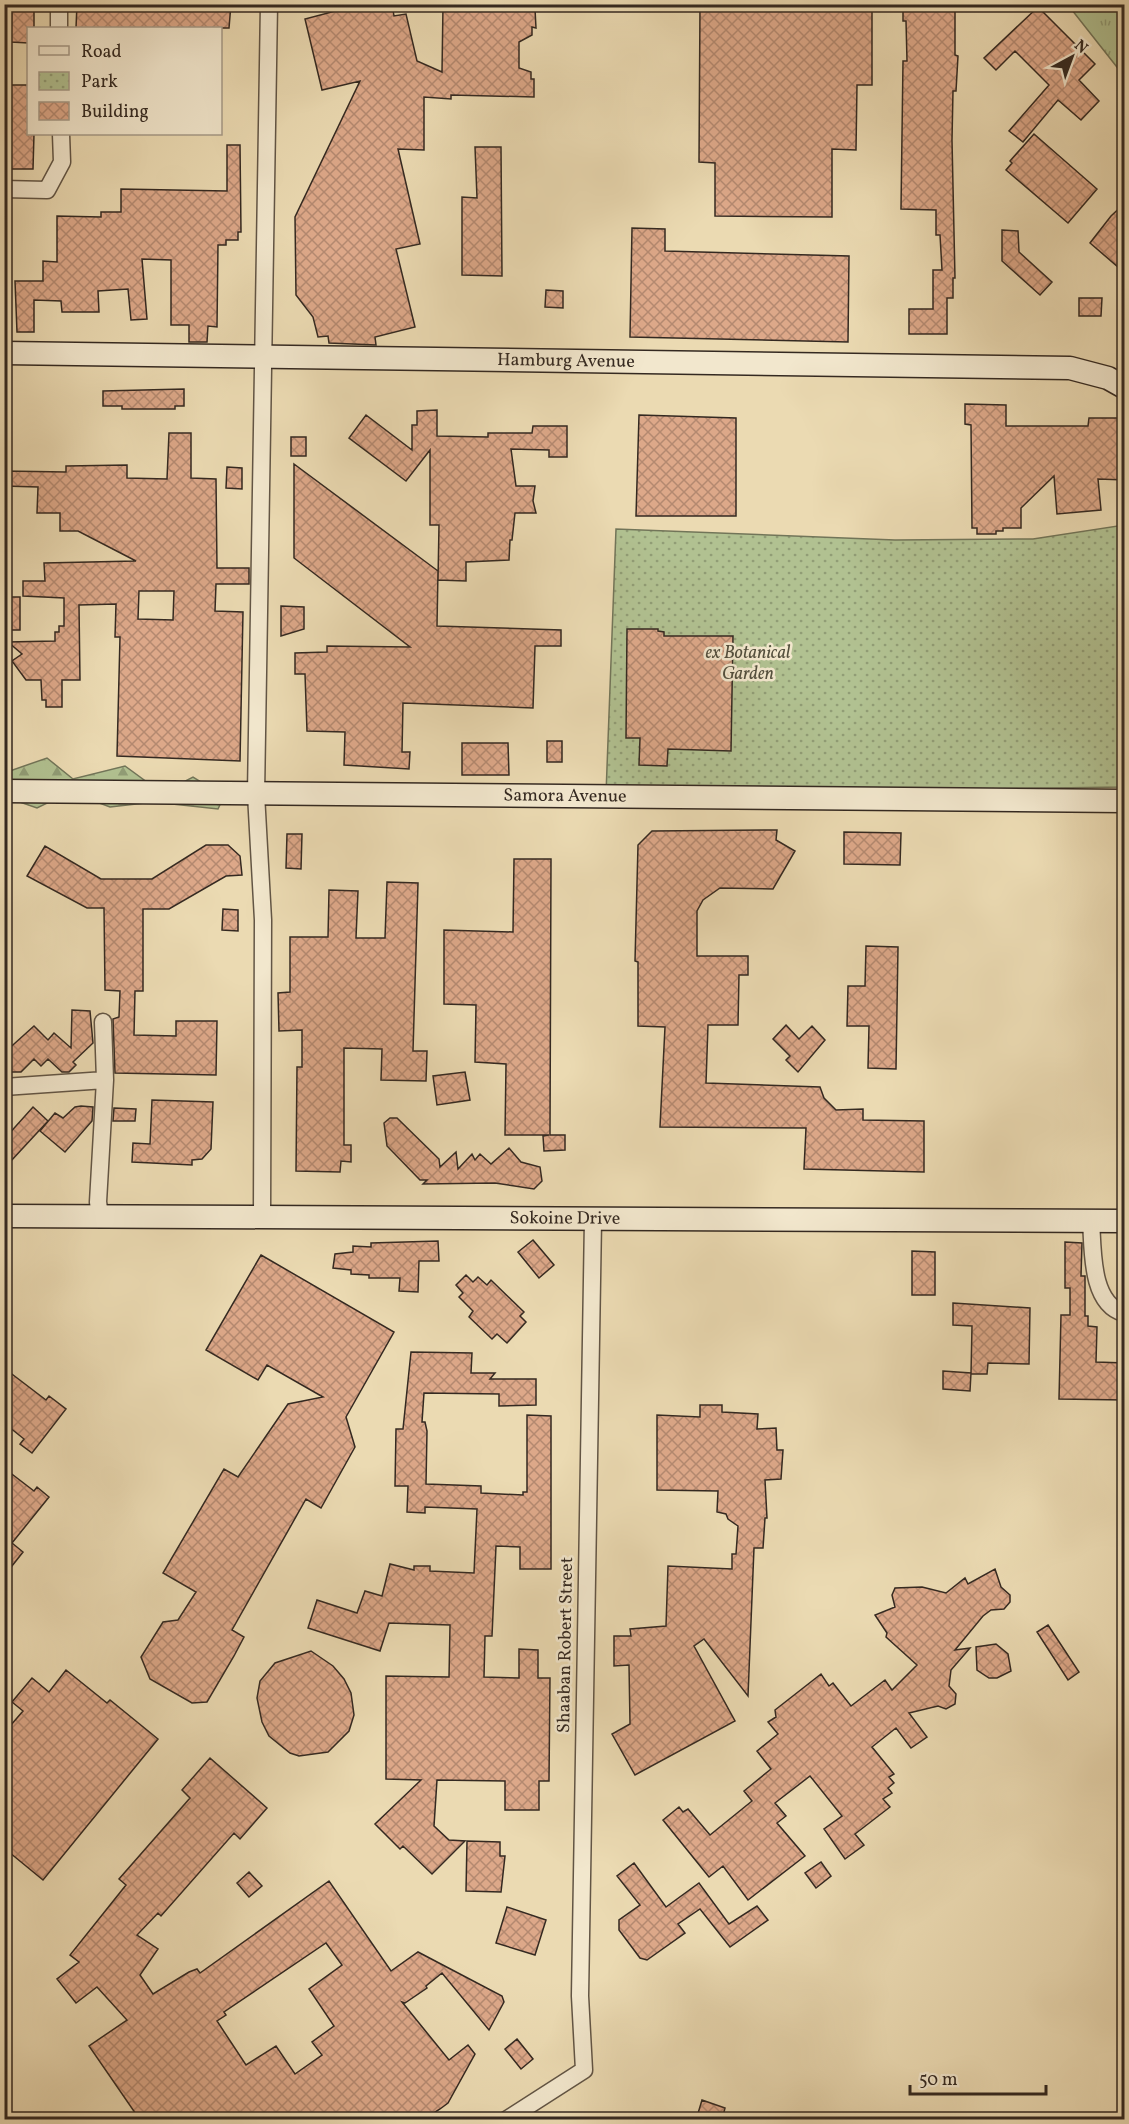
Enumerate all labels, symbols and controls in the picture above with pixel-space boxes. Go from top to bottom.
legend [27,27,222,135]
north arrow [1042,27,1102,87]
text: N [1069,35,1092,60]
text: Road [81,40,122,65]
text: Park [81,70,118,95]
text: Building [81,100,149,125]
street label: Hamburg Avenue [497,347,635,374]
park label: ex Botanical Garden [706,641,791,687]
street label: Samora Avenue [503,783,627,809]
street label: Sokoine Drive [510,1206,620,1231]
street label: Shaaban Robert Street [552,1557,580,1733]
scale bar [910,2058,1046,2096]
text: 50 m [919,2068,958,2093]

